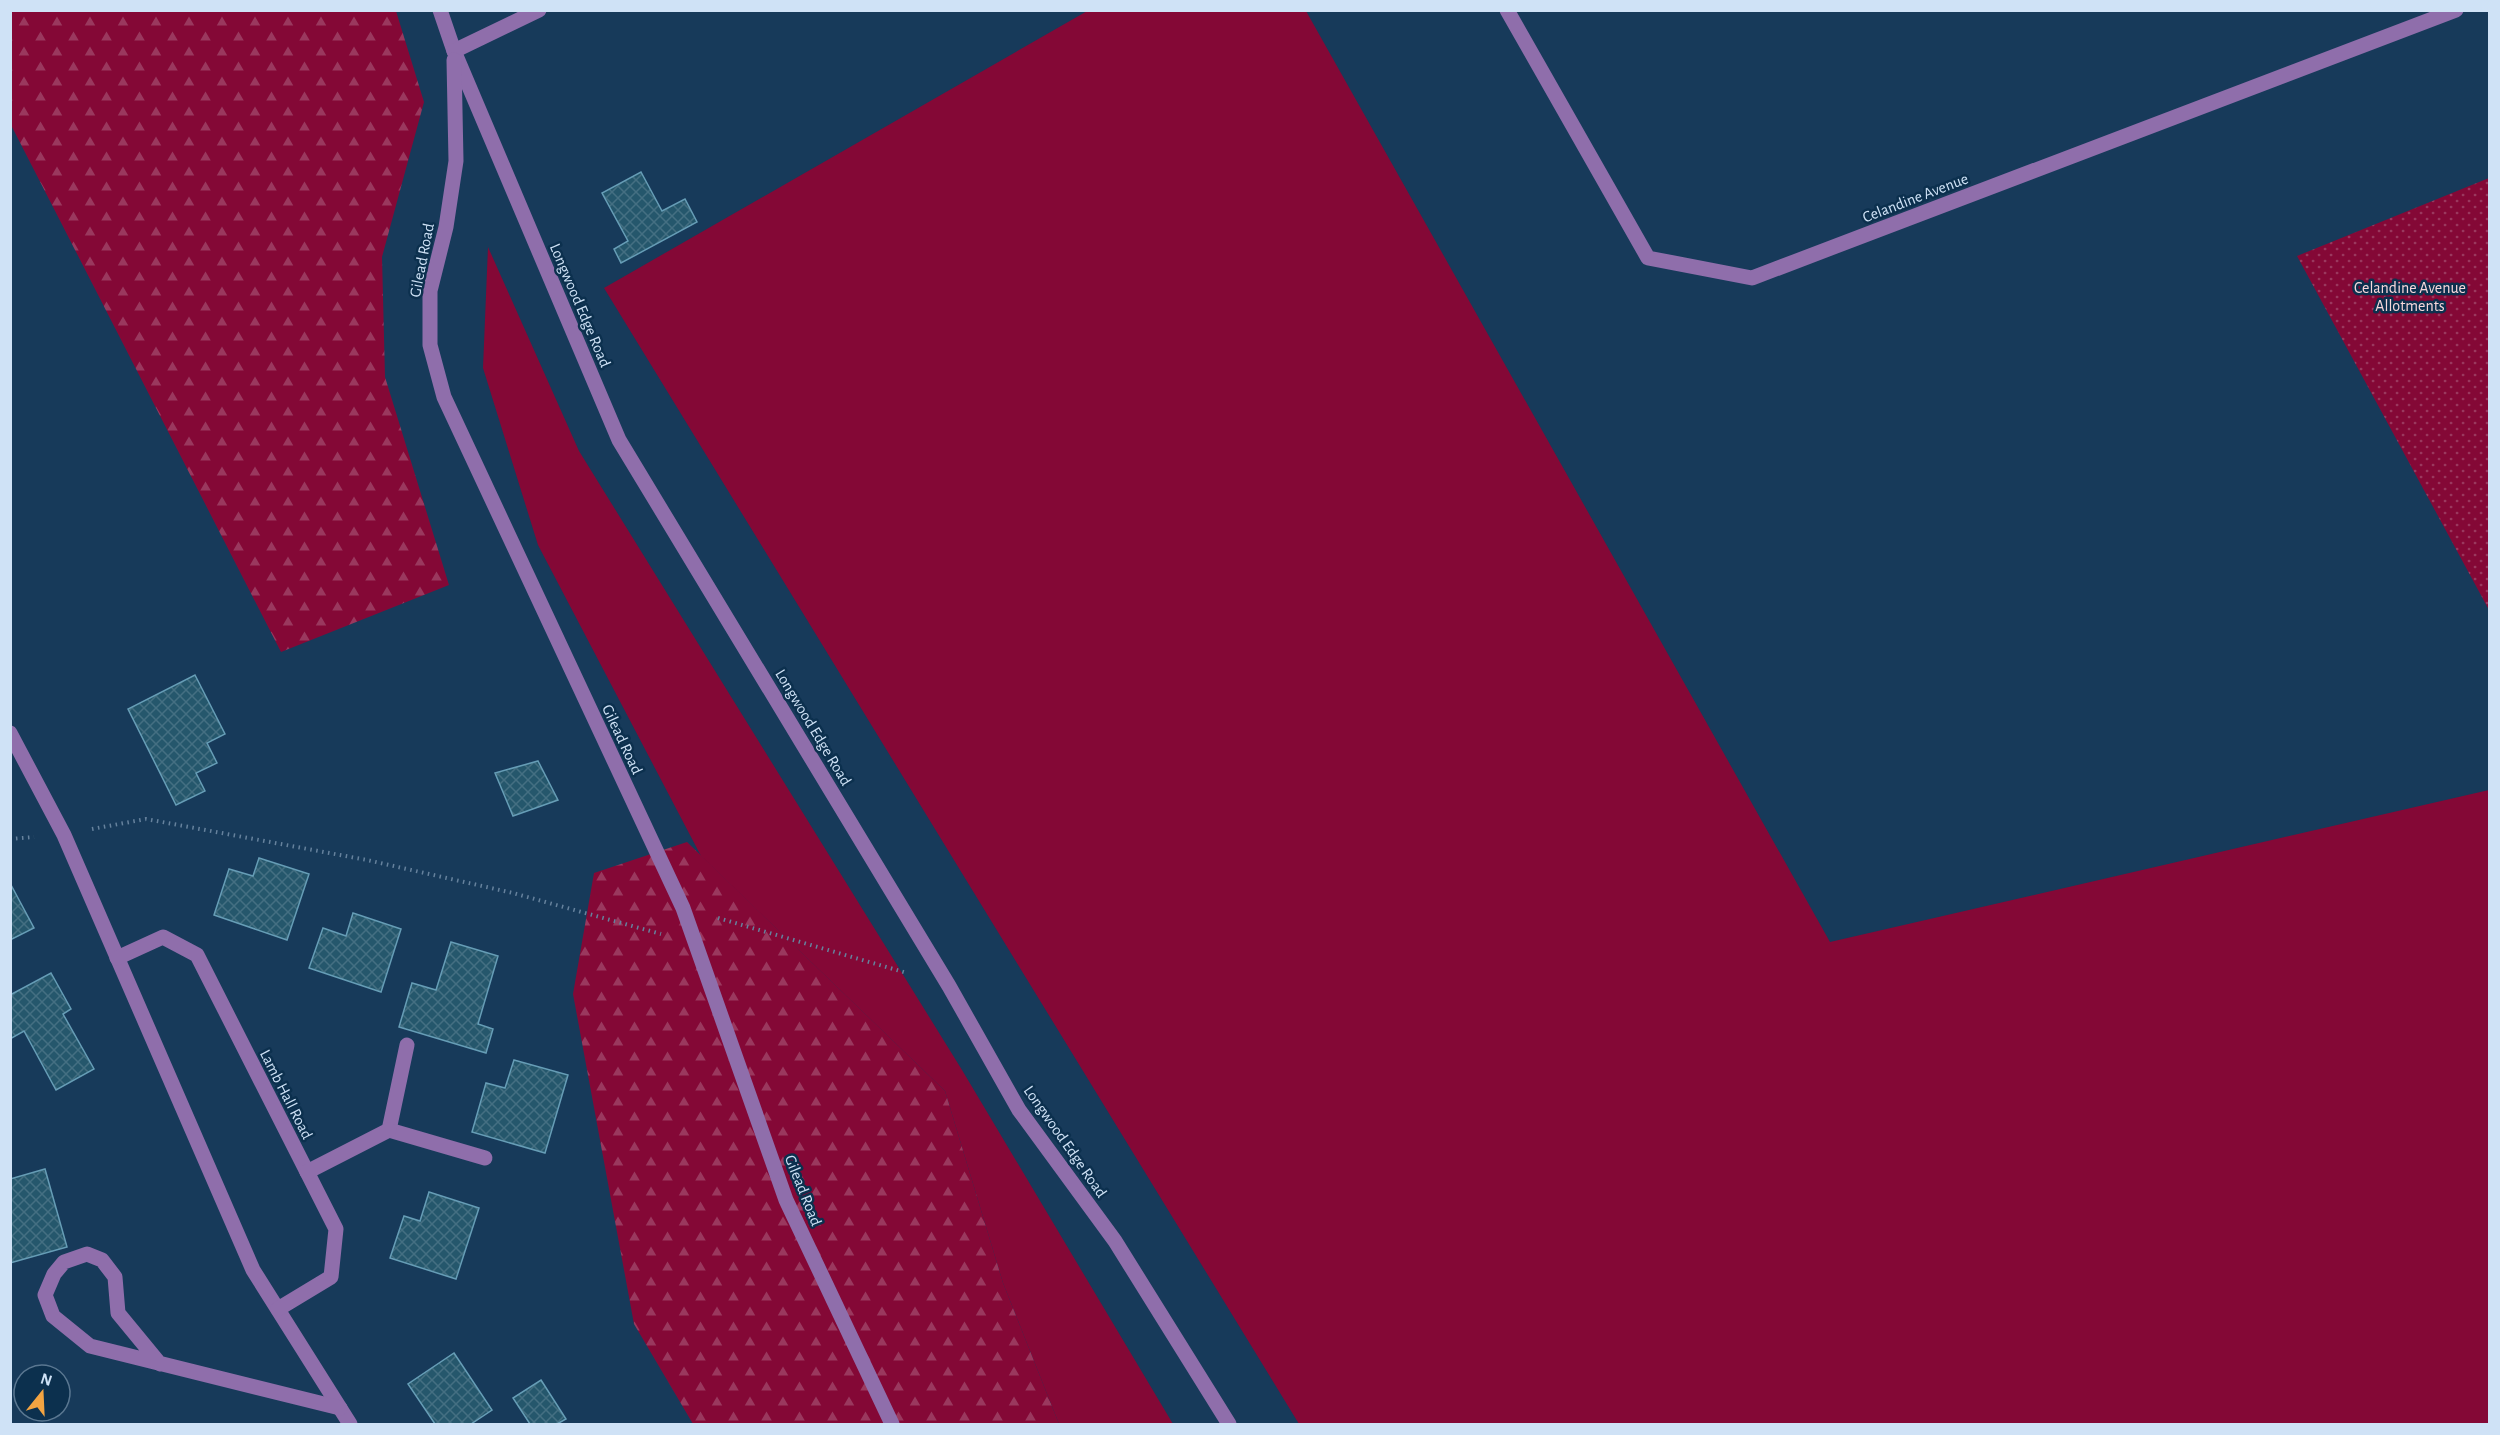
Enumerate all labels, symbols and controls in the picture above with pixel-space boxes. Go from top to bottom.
street label: Celandine Avenue [1860,170,1970,225]
street label: Gilead Road [407,222,437,298]
street label: Longwood Edge Road [547,241,613,370]
park label: Celandine Avenue Allotments [2354,280,2466,314]
street label: Longwood Edge Road [772,667,854,788]
street label: Gilead Road [599,702,645,777]
street label: Lamb Hall Road [257,1047,315,1142]
street label: Longwood Edge Road [1021,1083,1110,1200]
street label: Gilead Road [782,1153,825,1228]
north arrow [12,1363,72,1423]
text: N [39,1370,54,1389]

